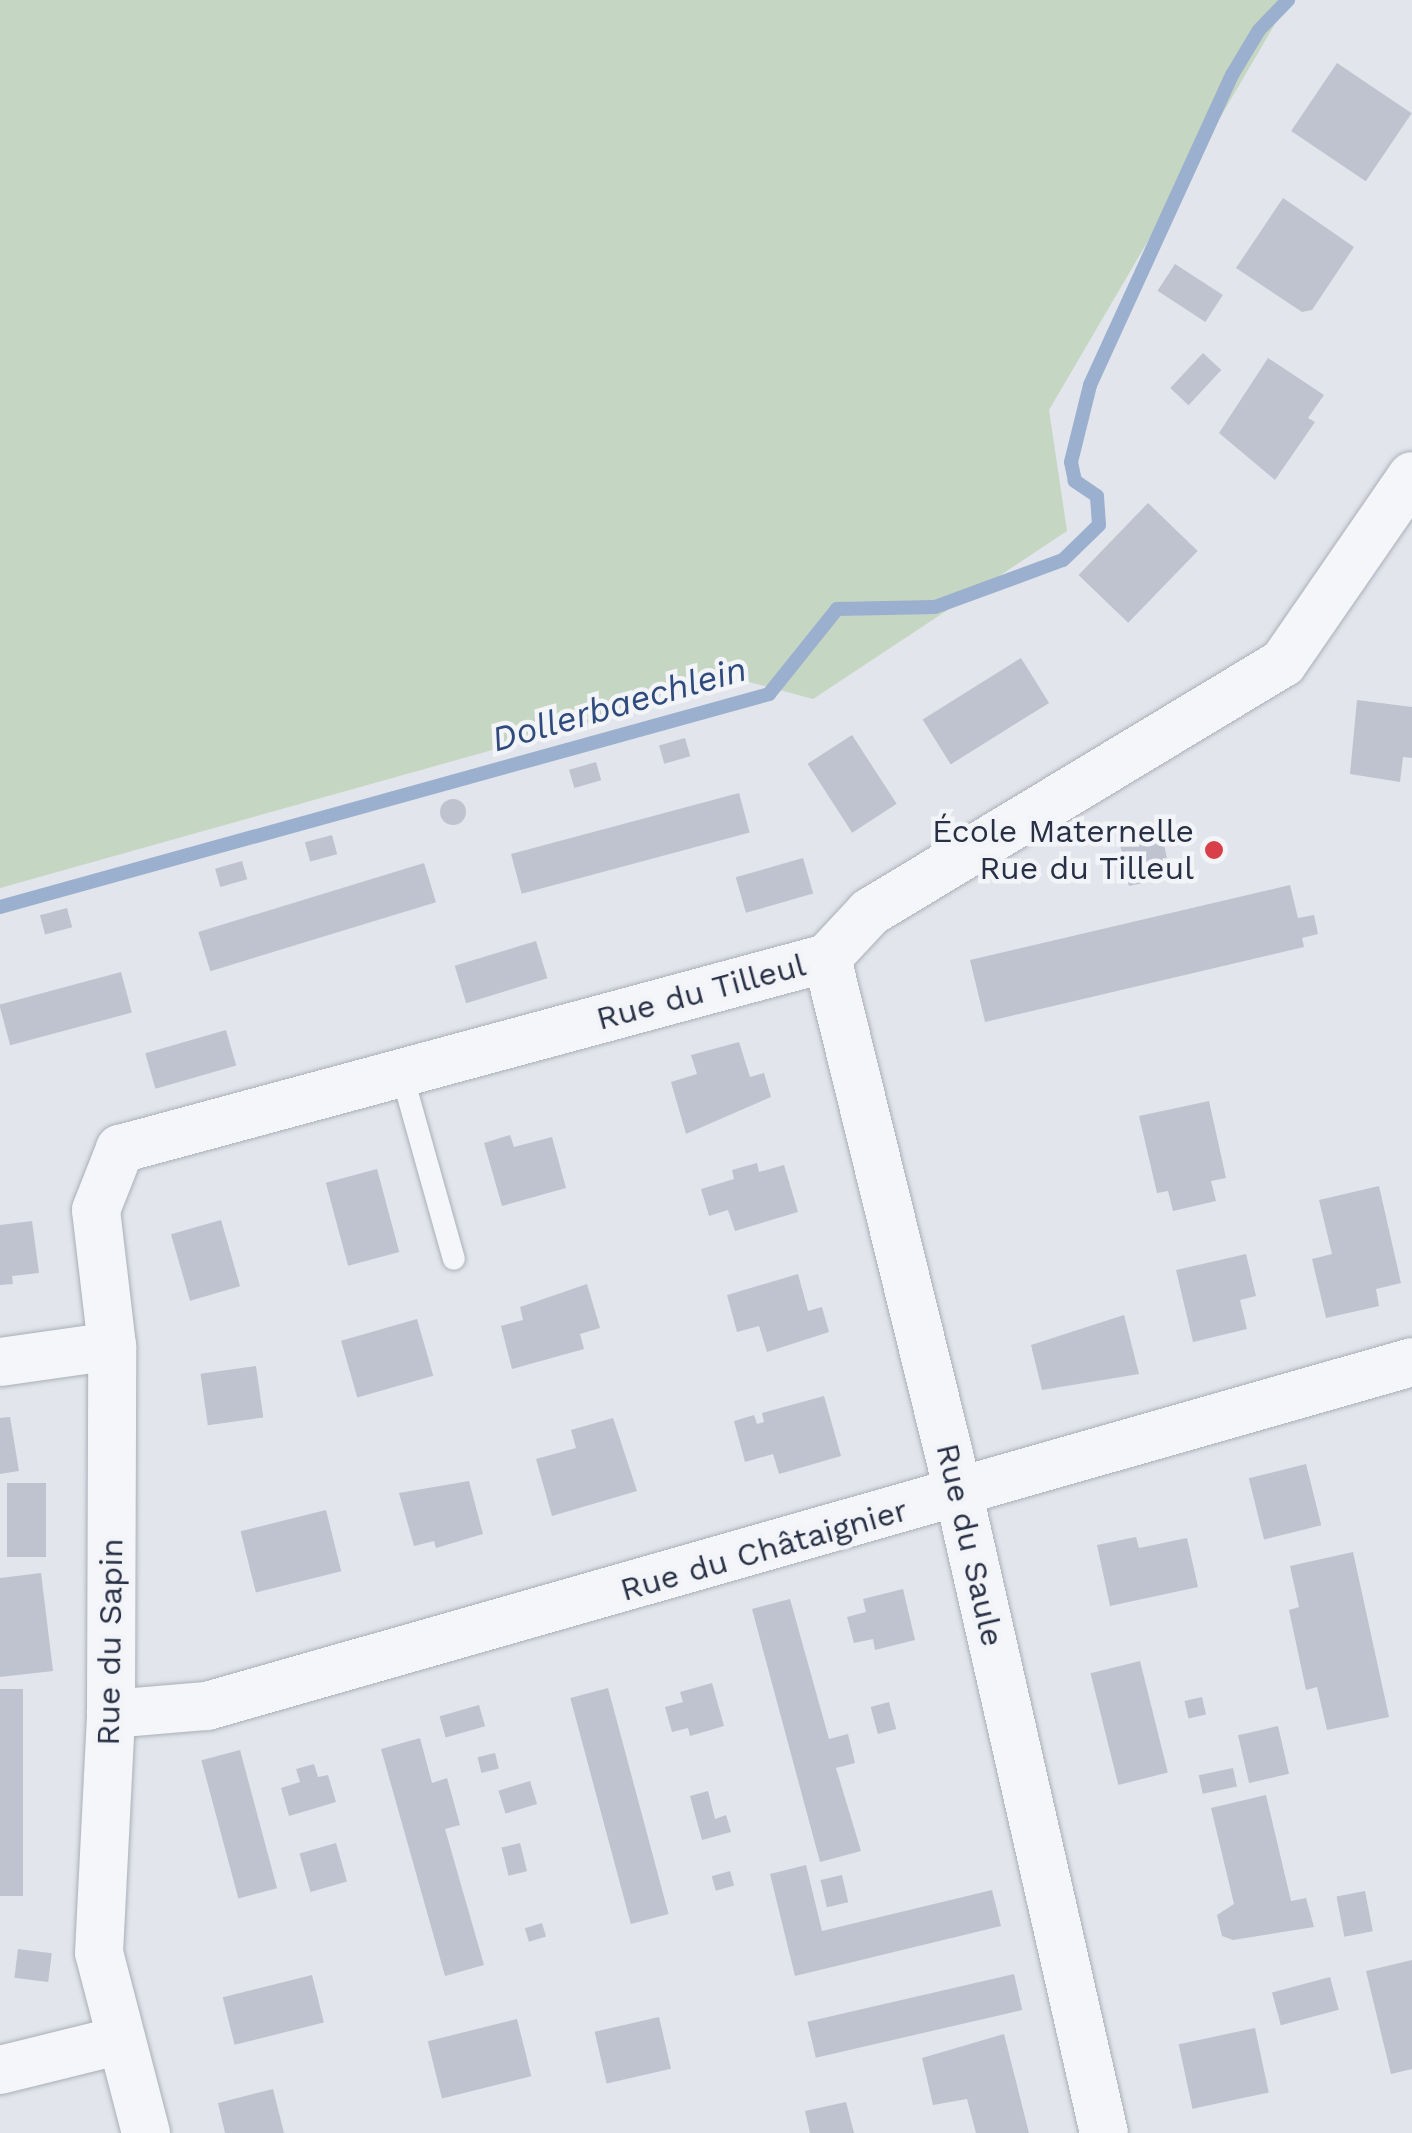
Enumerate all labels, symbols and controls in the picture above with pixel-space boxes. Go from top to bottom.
water label: Dollerbaechlein [487,648,751,760]
place label: École Maternelle Rue du Tilleul [932,813,1194,888]
marker: École Maternelle Rue du Tilleul [1203,839,1225,861]
street label: Rue du Tilleul [592,946,810,1038]
street label: Rue du Saule [928,1440,1012,1650]
street label: Rue du Châtaignier [616,1491,912,1609]
street label: Rue du Sapin [89,1538,131,1746]

